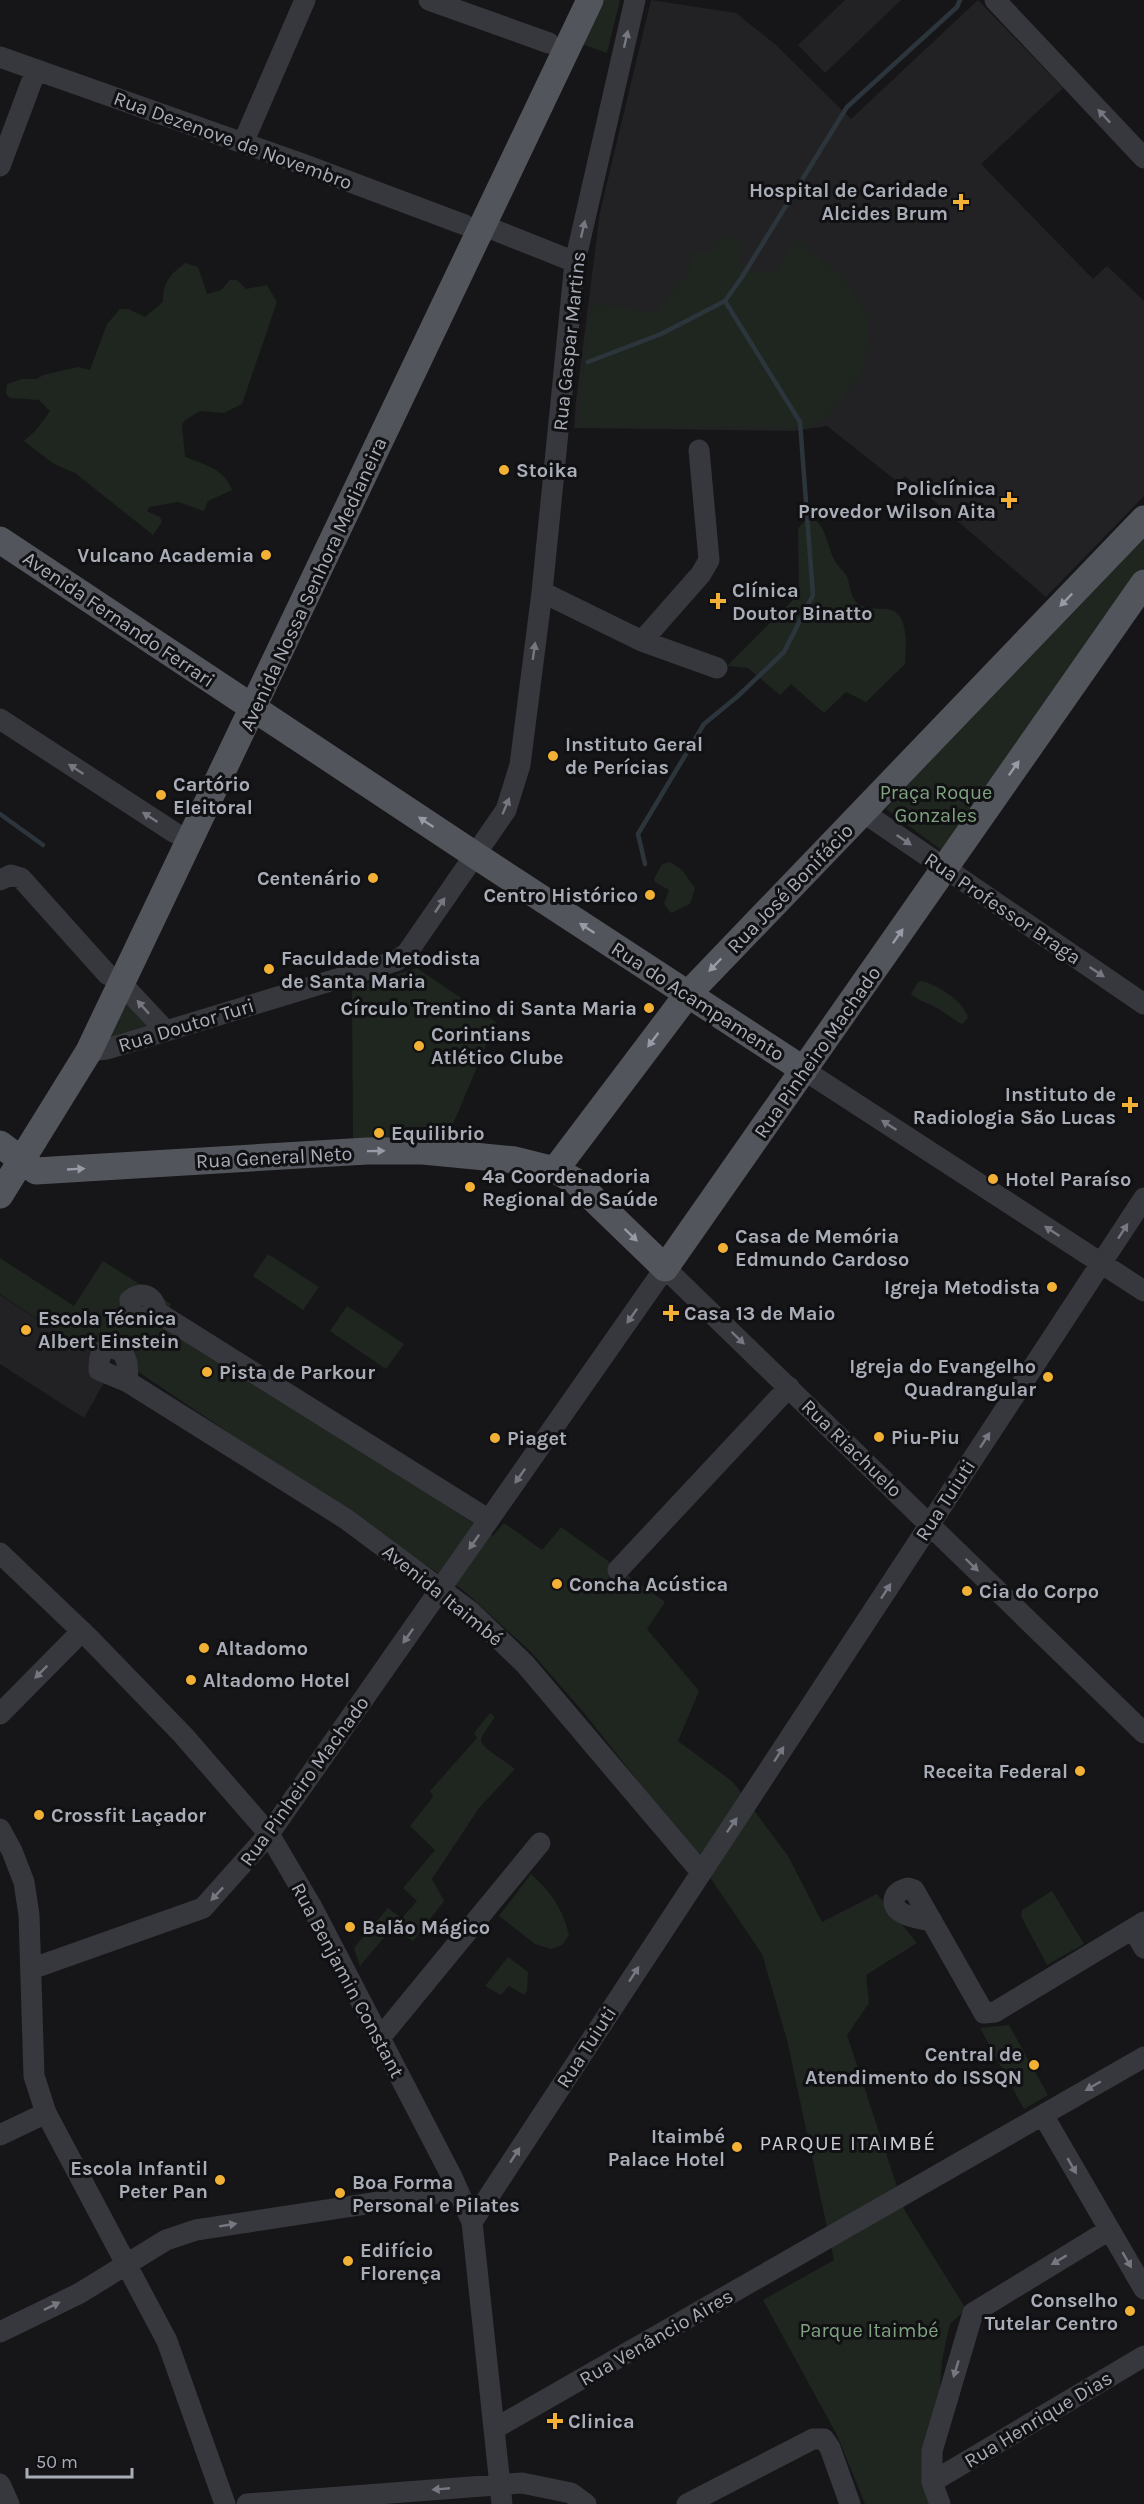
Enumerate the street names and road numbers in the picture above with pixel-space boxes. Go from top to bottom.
street label: Rua Dezenove de Novembro [111,87,355,194]
street label: Rua Gaspar Martins [549,250,590,432]
street label: Avenida Nossa Senhora Medianeira [235,434,392,735]
street label: Avenida Fernando Ferrari [19,547,219,692]
street label: Rua José Bonifácio [723,819,858,958]
street label: Rua Professor Braga [920,848,1085,969]
street label: Rua do Acampamento [607,937,788,1066]
street label: Rua Pinheiro Machado [749,962,885,1143]
street label: Rua Doutor Turi [115,994,257,1057]
street label: Rua General Neto [195,1142,353,1173]
street label: Rua Riachuelo [797,1395,907,1502]
street label: Rua Tuiuti [911,1455,980,1545]
street label: Avenida Itaimbé [378,1540,507,1651]
street label: Rua Pinheiro Machado [235,1692,374,1871]
street label: Rua Benjamin Constant [286,1879,409,2082]
street label: Rua Tuiuti [552,2002,621,2092]
street label: Rua Venâncio Aires [575,2284,737,2391]
street label: Rua Henrique Dias [960,2366,1116,2473]

